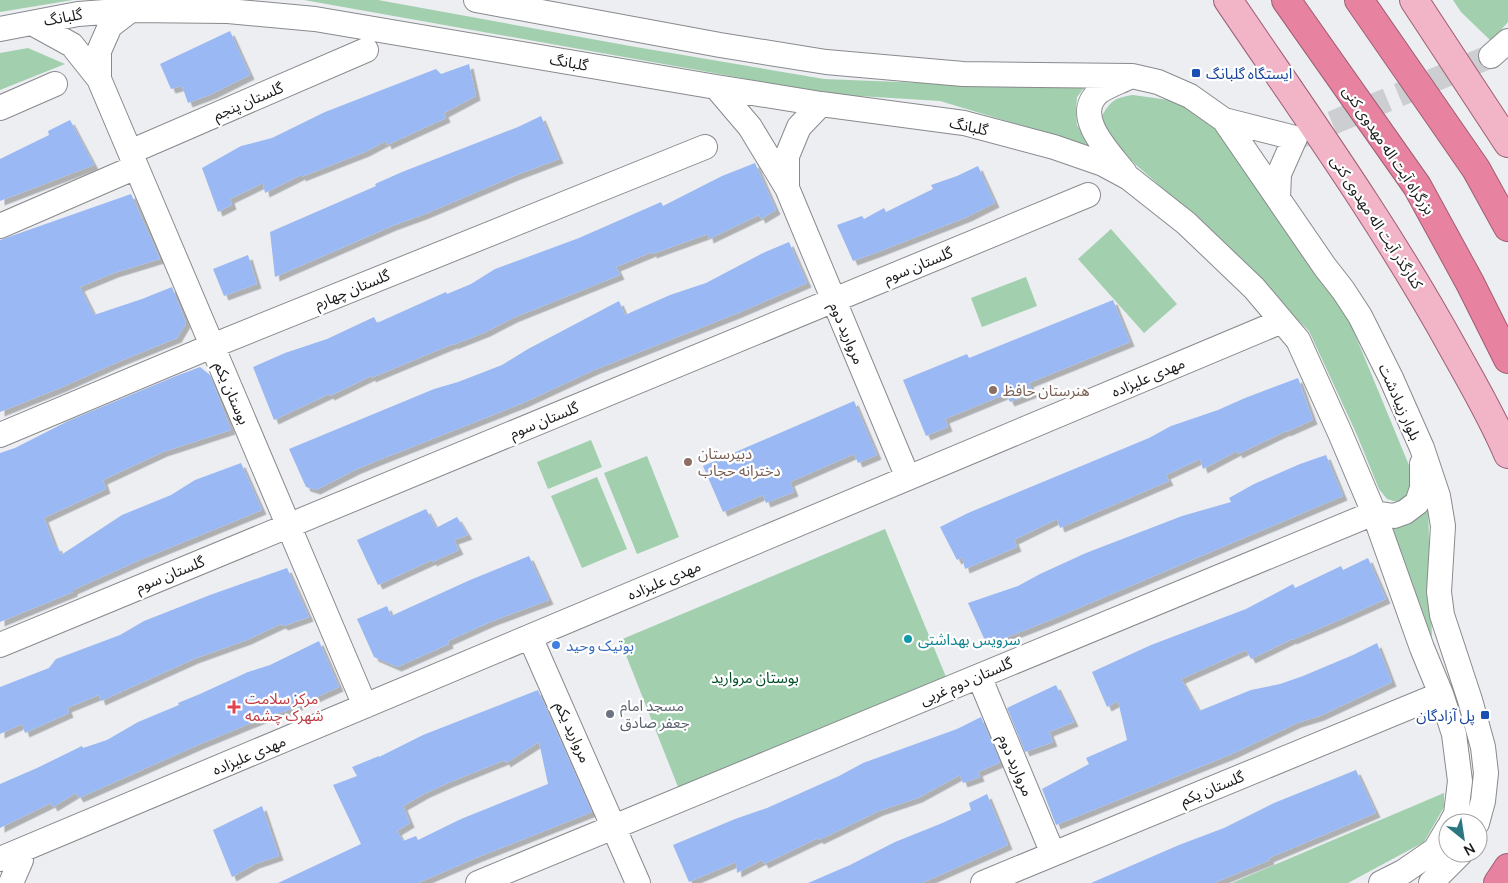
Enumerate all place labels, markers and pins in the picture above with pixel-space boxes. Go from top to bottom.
place label: ایستگاه گلبانگ [1206,63,1292,84]
marker: ایستگاه گلبانگ [1190,67,1202,79]
place label: هنرستان حافظ [1003,380,1090,401]
marker: هنرستان حافظ [987,384,999,396]
place label: دبیرستان دخترانه حجاب [698,443,781,481]
marker: دبیرستان دخترانه حجاب [682,456,694,468]
place label: سرویس بهداشتی [918,629,1021,650]
marker: سرویس بهداشتی [902,633,914,645]
place label: بوتیک وحید [566,635,634,656]
marker: بوتیک وحید [550,639,562,651]
place label: مرکز سلامت شهرک چشمه [245,688,324,726]
place label: مسجد امام جعفر صادق [620,695,690,733]
marker: مرکز سلامت شهرک چشمه [227,700,241,714]
place label: پل آزادگان [1416,705,1475,726]
marker: مسجد امام جعفر صادق [604,708,616,720]
marker: پل آزادگان [1479,709,1491,721]

